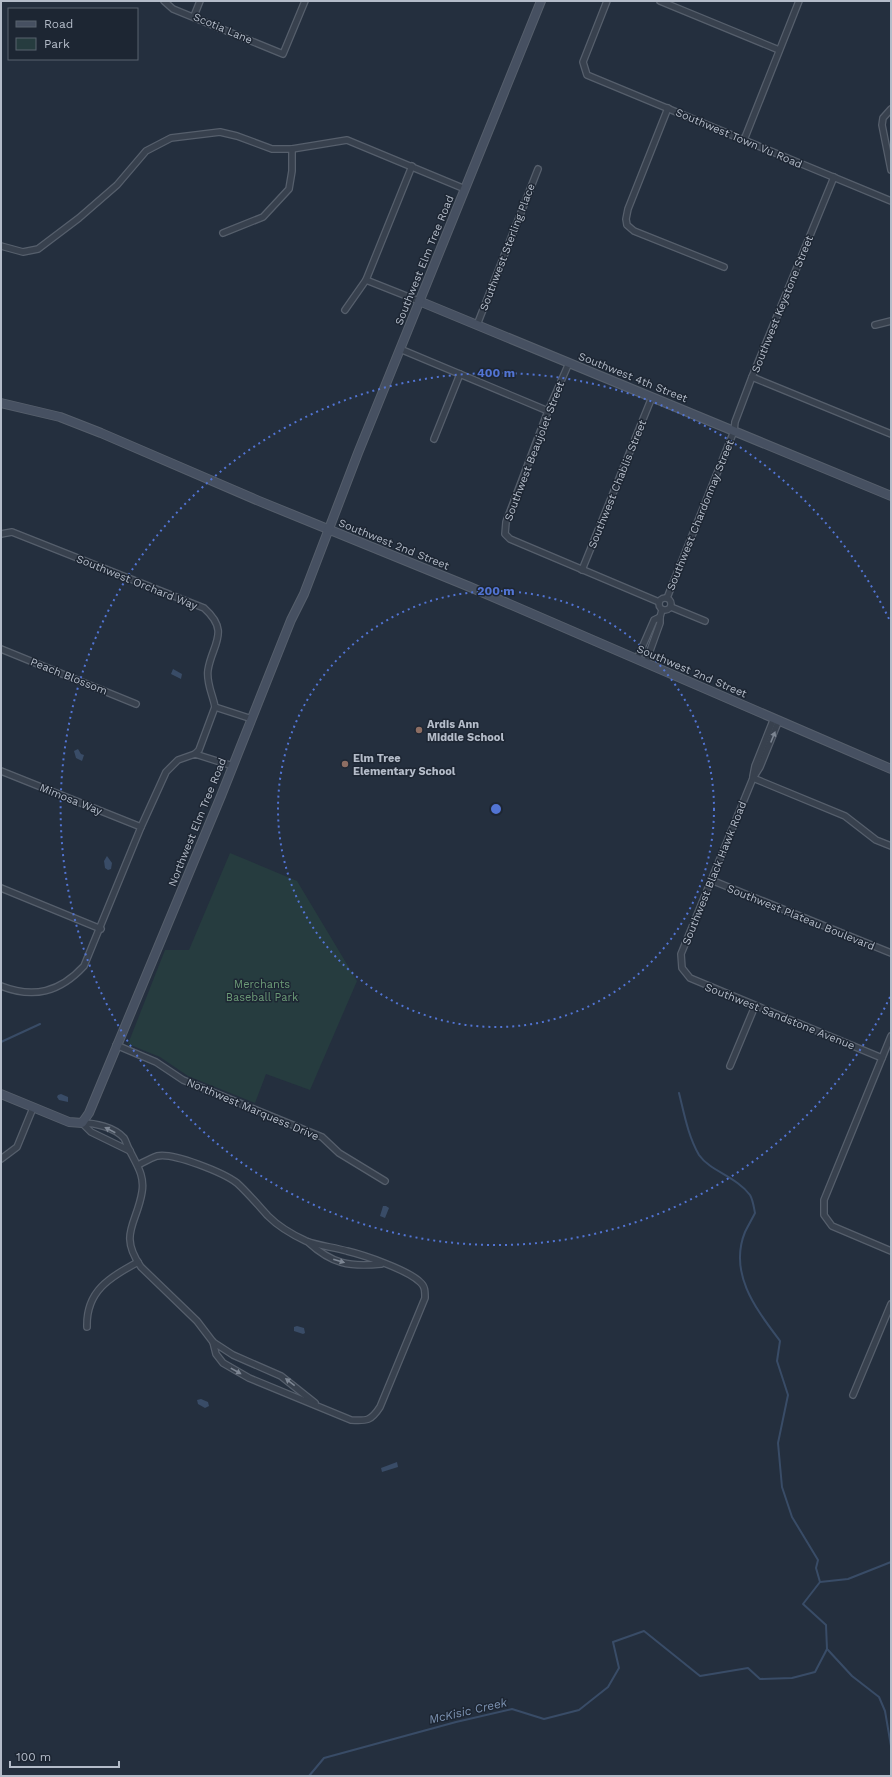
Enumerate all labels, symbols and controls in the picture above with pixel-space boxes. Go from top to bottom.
legend [8,8,138,60]
street label: Scotia Lane [191,10,254,47]
text: Road [44,17,73,31]
text: Park [44,37,70,51]
street label: Southwest Town Vu Road [673,106,804,171]
street label: Southwest Sterling Place [477,182,538,313]
street label: Southwest Elm Tree Road [392,193,457,327]
street label: Southwest Keystone Street [749,233,816,375]
street label: Southwest 4th Street [576,350,690,405]
text: 400 m [477,366,515,380]
street label: Southwest Beaujolet Street [502,379,567,523]
street label: Southwest Chablis Street [586,418,649,550]
street label: Southwest Chardonnay Street [664,438,737,592]
street label: Southwest 2nd Street [337,516,451,573]
street label: Southwest Orchard Way [74,552,200,613]
text: 200 m [477,584,515,598]
street label: Southwest 2nd Street [635,642,749,701]
street label: Peach Blossom [28,655,109,698]
place label: Ardis Ann Middle School [427,718,504,744]
marker: Ardis Ann Middle School [414,725,424,735]
one-way arrow [769,731,776,743]
place label: Elm Tree Elementary School [353,752,456,778]
street label: Northwest Elm Tree Road [166,756,229,888]
marker: Elm Tree Elementary School [340,759,350,769]
street label: Mimosa Way [38,781,104,818]
street label: Southwest Black Hawk Road [680,799,749,947]
centre of rings [489,802,503,816]
street label: Southwest Plateau Boulevard [725,882,877,953]
park label: Merchants Baseball Park [226,978,298,1004]
street label: Southwest Sandstone Avenue [703,980,857,1053]
street label: Northwest Marquess Drive [185,1076,321,1143]
one-way arrow [104,1127,116,1133]
one-way arrow [333,1258,345,1264]
one-way arrow [230,1367,242,1374]
one-way arrow [284,1378,295,1387]
water label: McKisic Creek [428,1695,509,1727]
scale bar [10,1743,119,1769]
text: 100 m [16,1750,51,1764]

